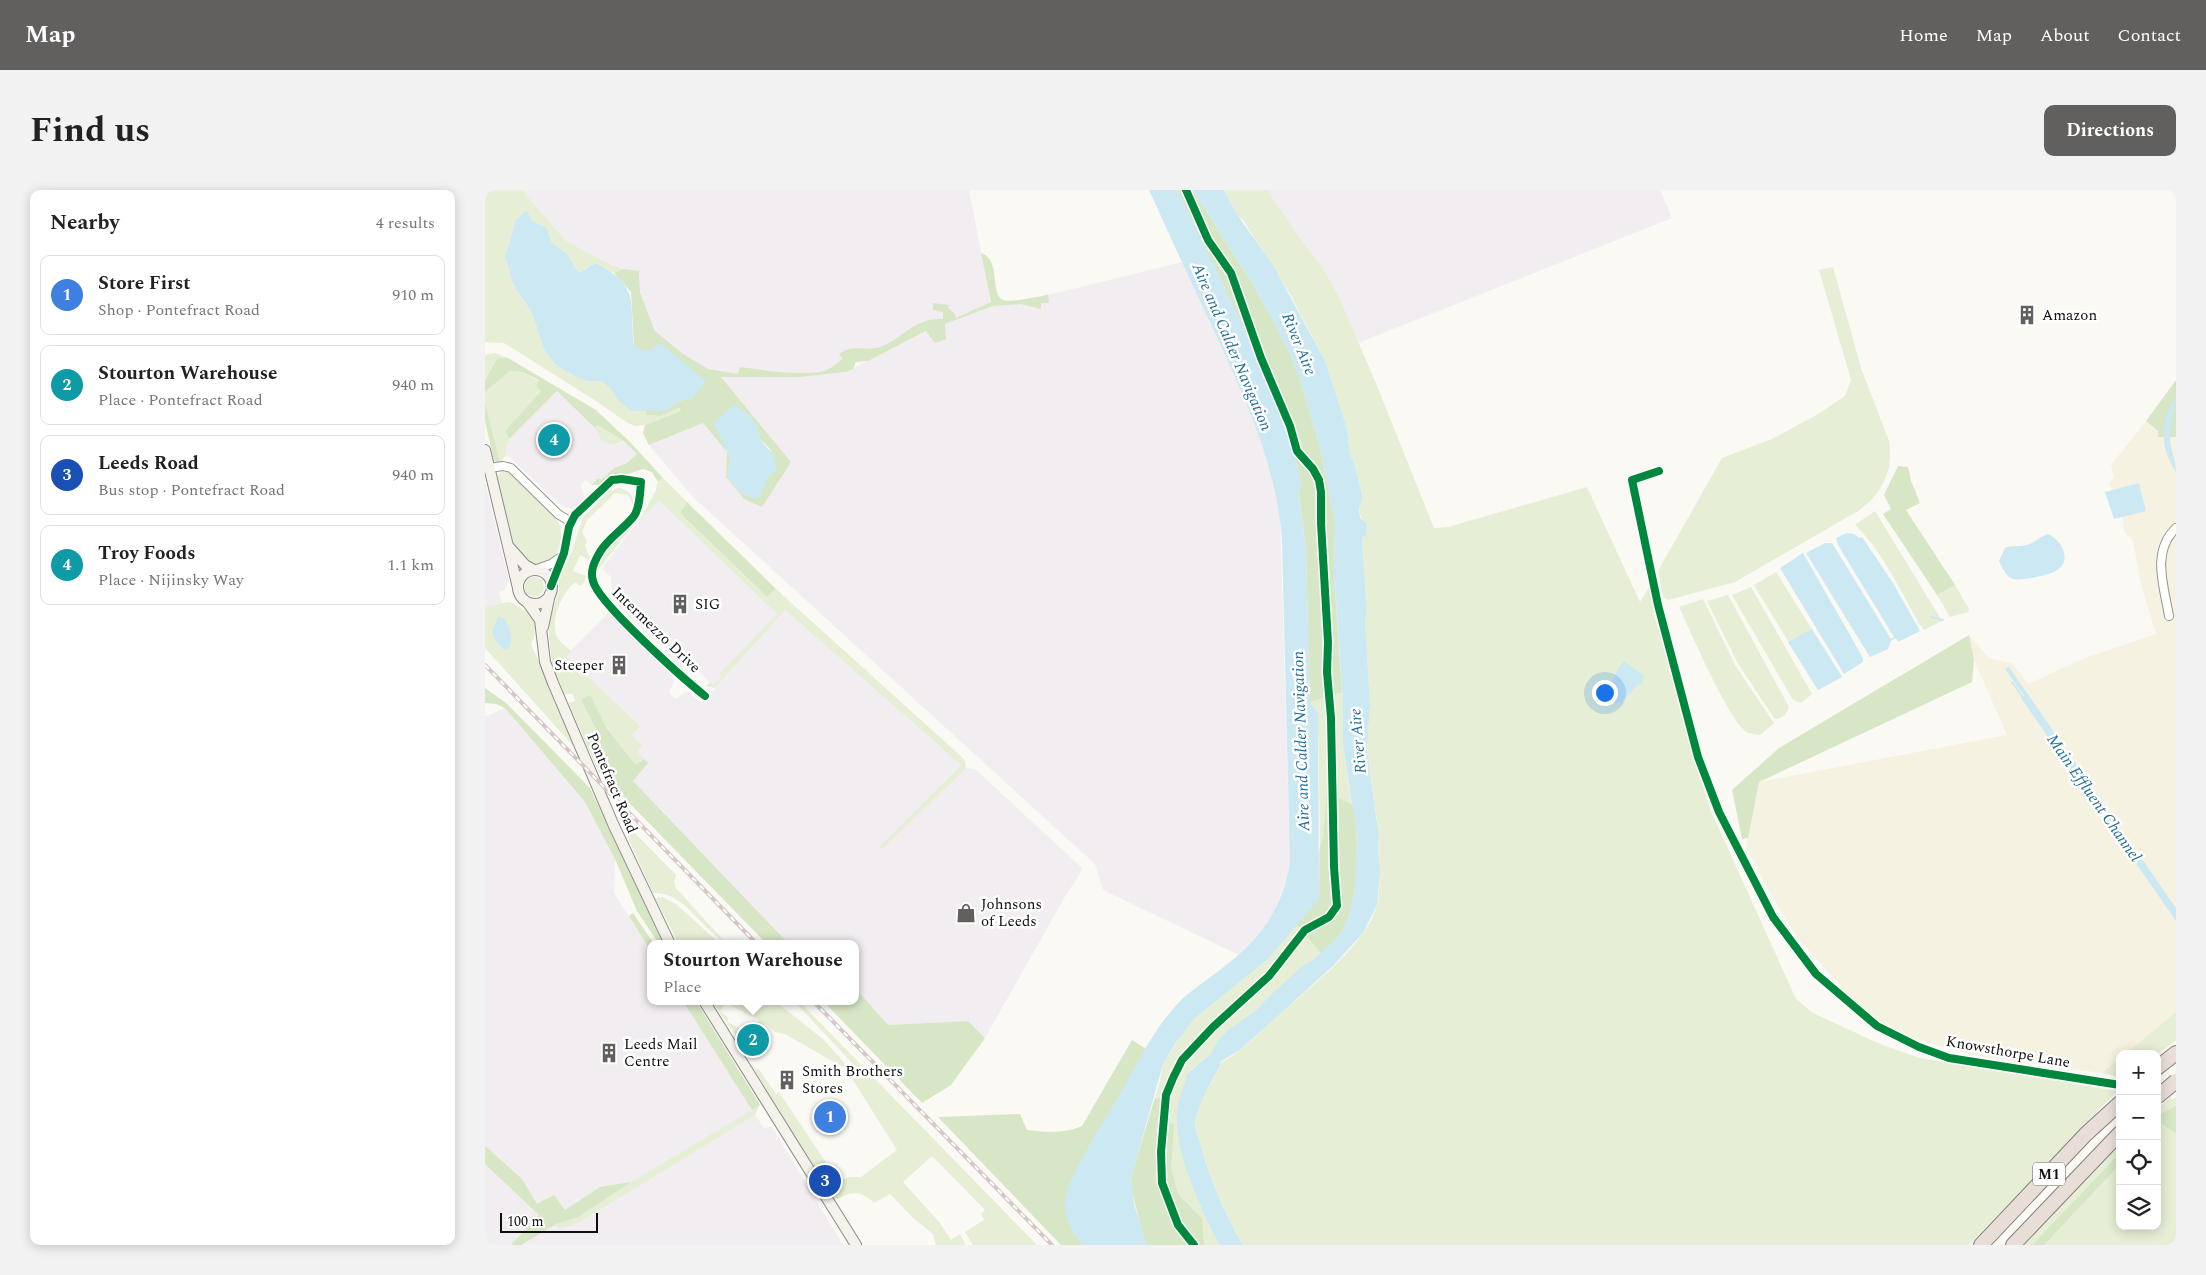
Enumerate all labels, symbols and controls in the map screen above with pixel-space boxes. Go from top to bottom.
text: Map [25,17,75,53]
text: Home [1899,22,1948,49]
text: Map [1976,22,2012,49]
text: About [2040,22,2090,49]
text: Contact [2118,22,2181,49]
text: Find us [30,104,150,157]
button: Directions [2044,105,2176,156]
text: Nearby [50,207,120,239]
text: 4 results [376,211,435,235]
water label: Aire and Calder Navigation [1185,258,1278,435]
text: Store First [98,269,191,298]
text: 1 [63,283,71,307]
text: 910 m [392,283,434,307]
text: Shop · Pontefract Road [98,298,260,322]
building icon: Amazon [2016,304,2038,326]
place label: Amazon [2042,304,2097,327]
water label: River Aire [1276,309,1322,379]
text: Stourton Warehouse [98,359,278,388]
text: 2 [63,373,71,397]
text: 940 m [392,373,434,397]
text: Place · Pontefract Road [98,388,263,412]
pin: 4 [538,421,570,459]
text: Leeds Road [98,449,199,478]
text: 3 [63,463,71,487]
text: 940 m [392,463,434,487]
text: Bus stop · Pontefract Road [98,478,285,502]
text: Troy Foods [98,539,196,568]
text: 4 [63,553,71,577]
text: 1.1 km [387,553,434,577]
text: Place · Nijinsky Way [98,568,244,592]
street label: Intermezzo Drive [606,581,706,679]
building icon: SIG [669,593,691,615]
place label: SIG [695,593,720,616]
water label: Aire and Calder Navigation [1286,650,1316,832]
place label: Steeper [554,654,604,677]
building icon: Steeper [608,654,630,676]
your location [1592,680,1618,706]
water label: River Aire [1343,707,1373,775]
street label: Pontefract Road [580,729,644,837]
water label: Main Effluent Channel [2041,729,2147,867]
place label: Johnsons of Leeds [981,893,1042,933]
shop icon: Johnsons of Leeds [955,902,977,924]
popup [647,940,859,1005]
text: Stourton Warehouse [663,946,843,975]
text: Place [663,975,701,999]
pin: 2 [737,1021,769,1059]
street label: Knowsthorpe Lane [1944,1030,2072,1074]
place label: Leeds Mail Centre [624,1033,697,1073]
building icon: Leeds Mail Centre [598,1042,620,1064]
map controls [2116,1050,2161,1230]
button: + [2116,1050,2161,1095]
place label: Smith Brothers Stores [802,1060,903,1100]
building icon: Smith Brothers Stores [776,1069,798,1091]
button: − [2116,1095,2161,1140]
pin: 1 [814,1098,846,1136]
button: locate [2116,1140,2161,1185]
pin: 3 [809,1162,841,1200]
road number: M1 [2033,1162,2065,1186]
button: layers [2116,1185,2161,1230]
scale bar [500,1210,597,1233]
text: 100 m [507,1211,544,1232]

